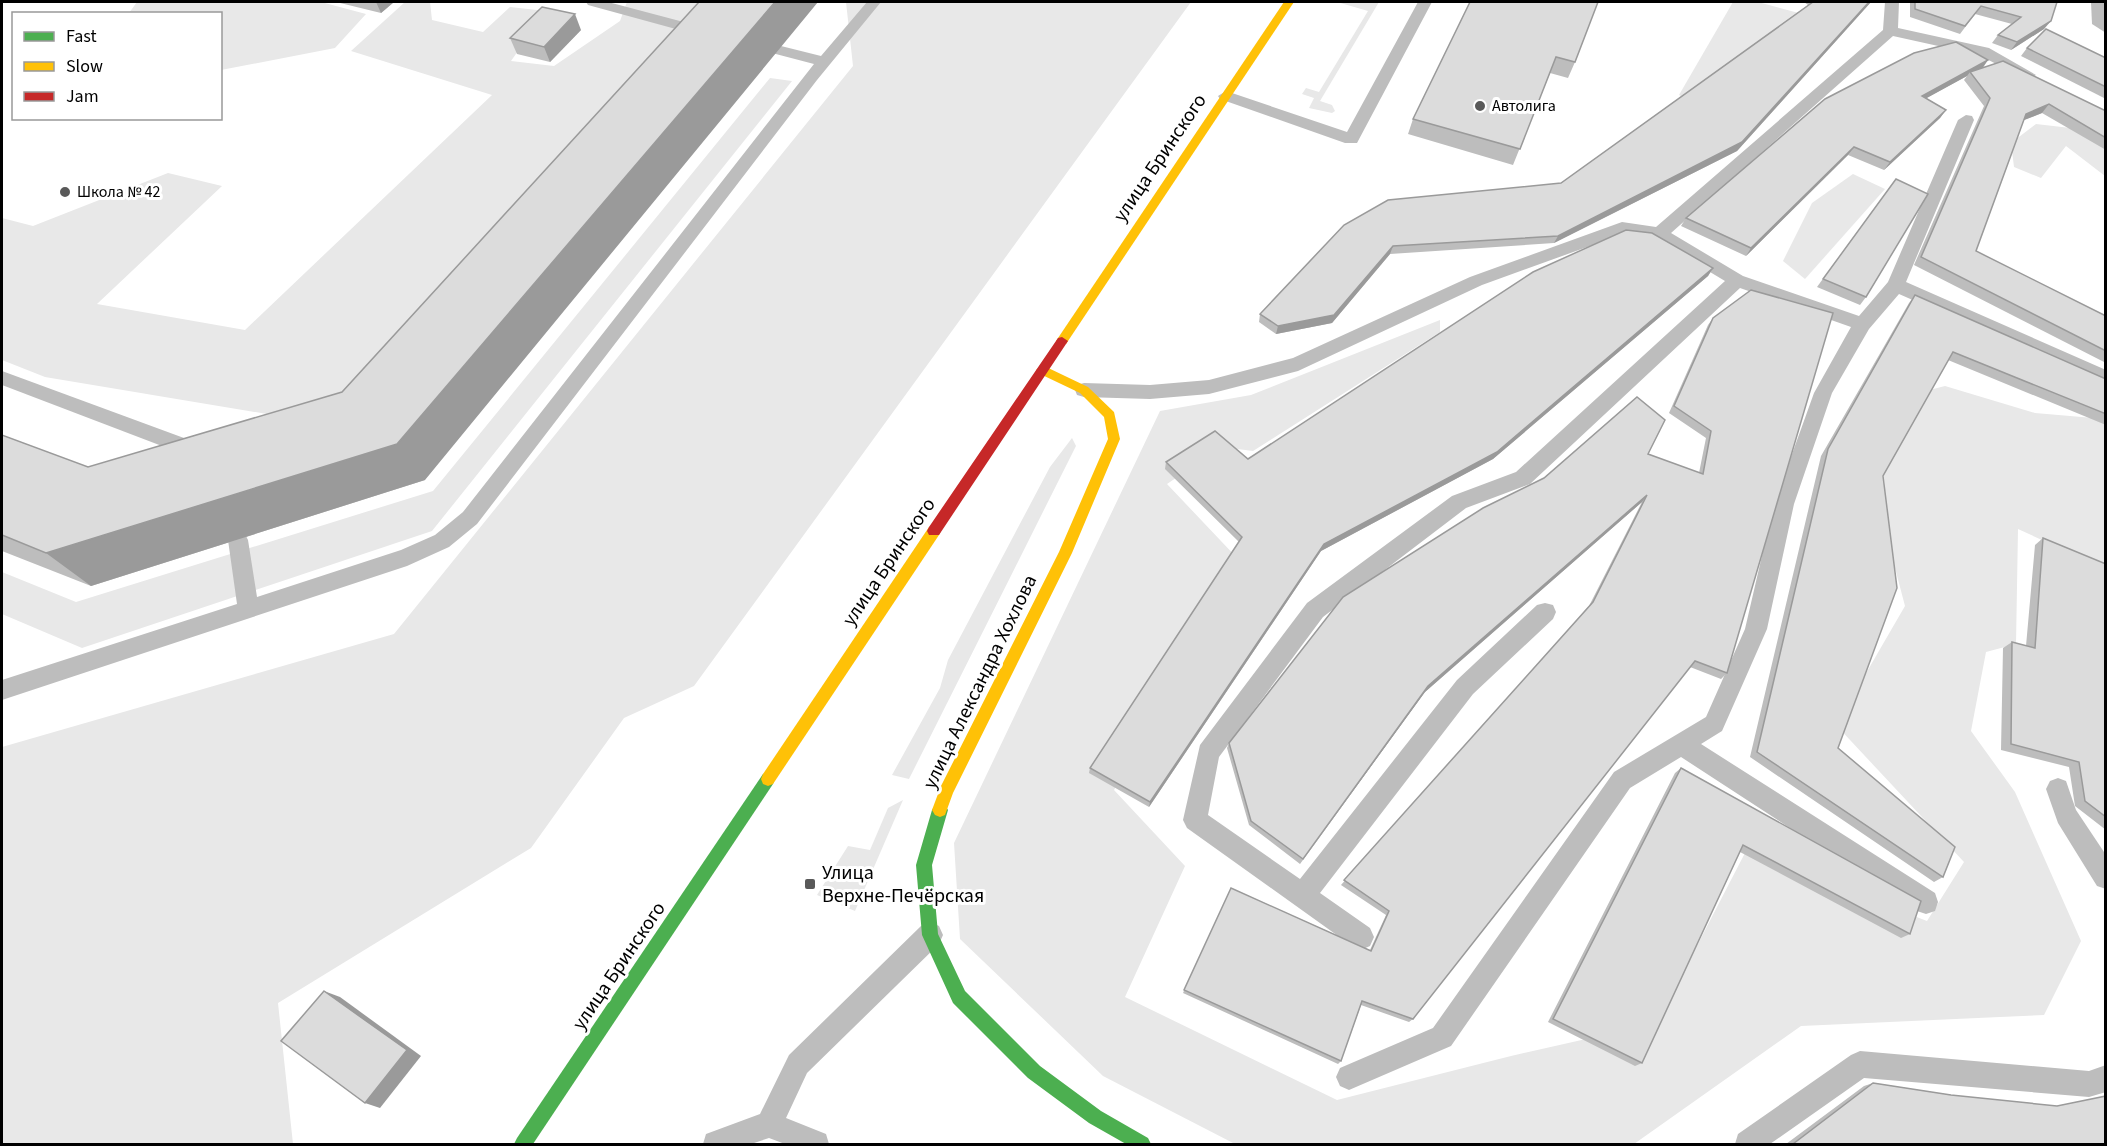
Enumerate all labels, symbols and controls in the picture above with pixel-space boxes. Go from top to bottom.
legend [12,12,222,120]
text: Fast [66,24,97,49]
text: Slow [66,54,103,79]
text: Jam [66,84,99,109]
street label: улица Бринского [1107,88,1213,228]
place label: Автолига [1492,95,1556,117]
marker: Автолига [1473,99,1487,113]
place label: Школа № 42 [77,181,161,203]
marker: Школа № 42 [58,185,72,199]
street label: улица Бринского [836,492,942,632]
street label: улица Александра Хохлова [916,570,1044,794]
place label: Улица Верхне-Печёрская [822,859,984,910]
marker: Улица Верхне-Печёрская [803,877,817,891]
street label: улица Бринского [566,896,672,1036]

